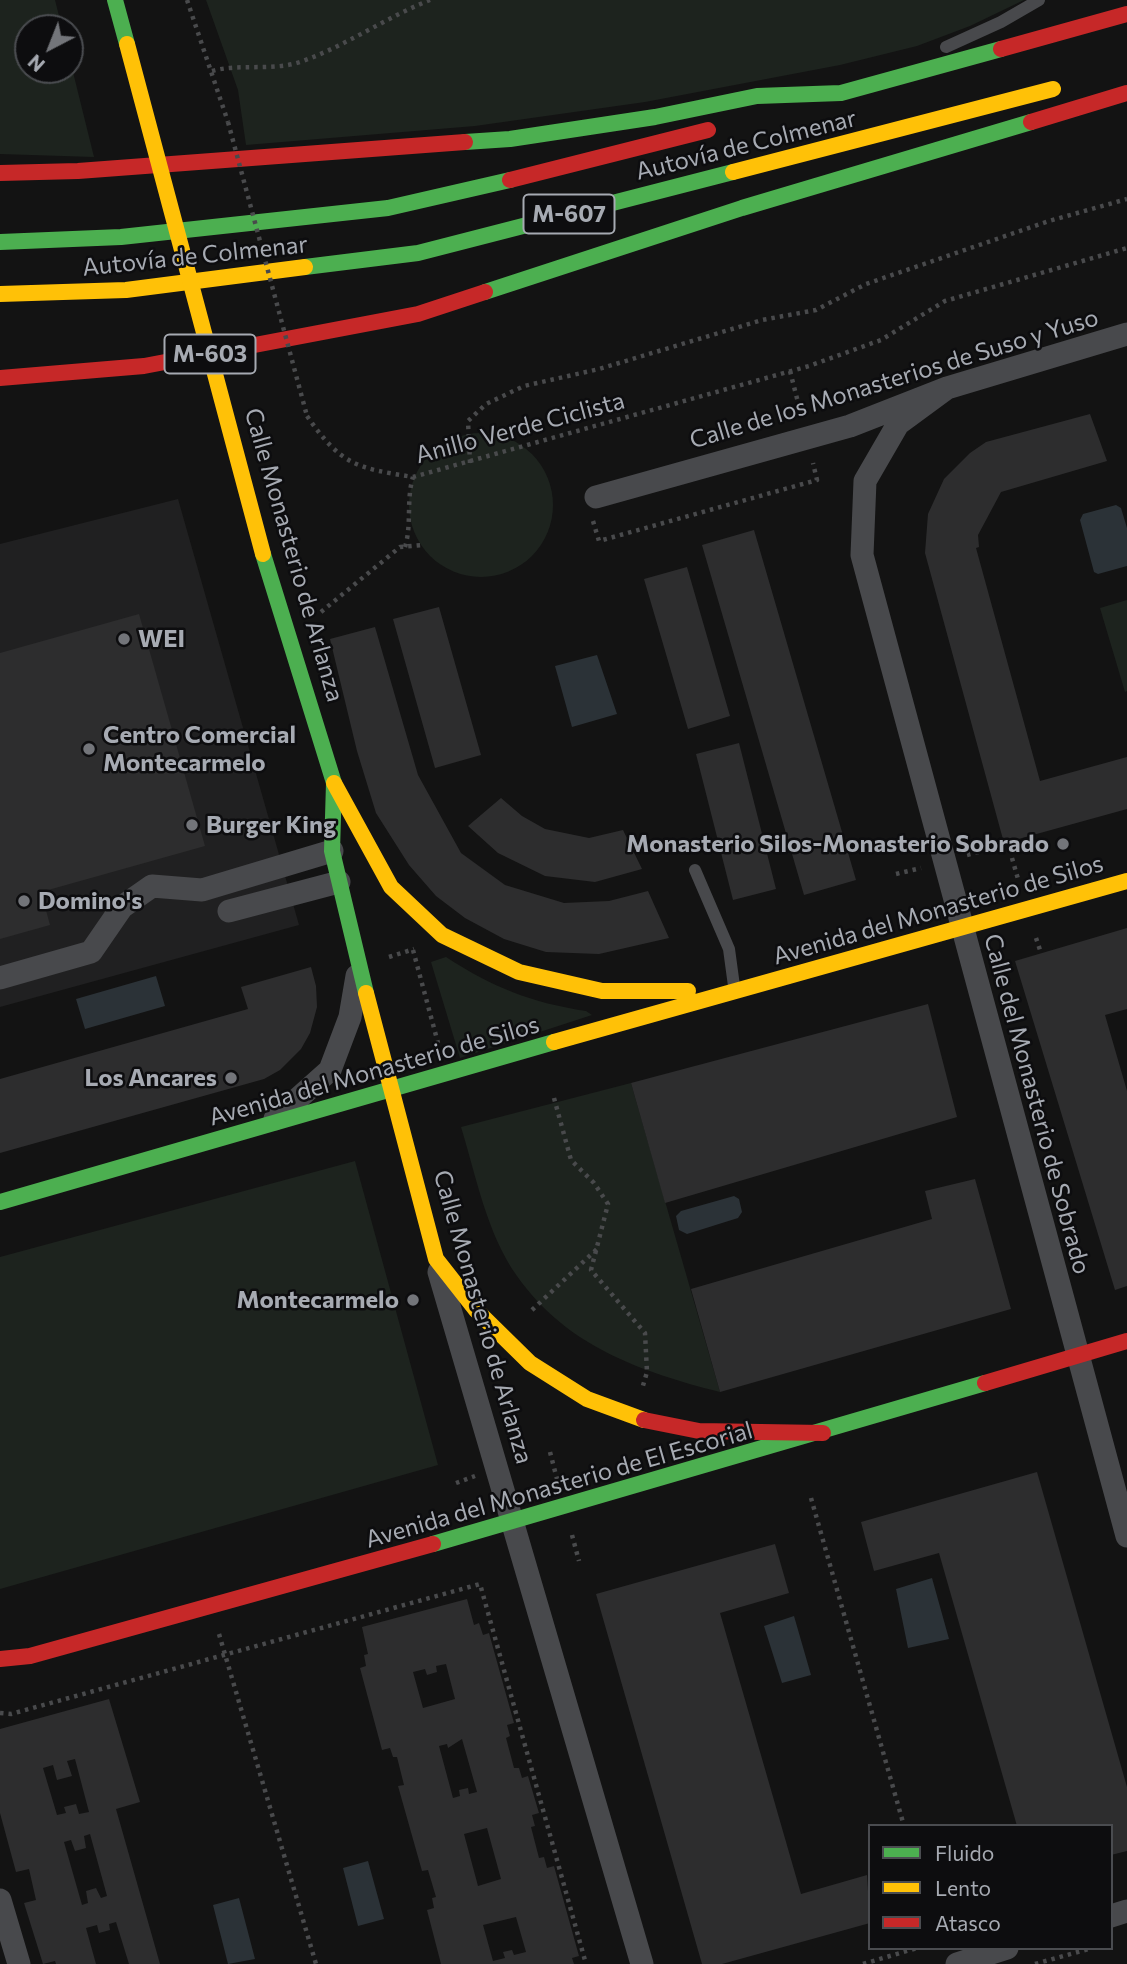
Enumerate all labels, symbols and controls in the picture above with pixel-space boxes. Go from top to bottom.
north arrow [14,14,84,84]
text: N [23,50,49,77]
street label: Autovía de Colmenar [633,104,859,186]
road number: M-607 [524,195,614,234]
street label: Autovía de Colmenar [81,230,309,282]
street label: Calle de los Monasterios de Suso y Yuso [686,303,1102,455]
road number: M-603 [164,334,256,374]
street label: Anillo Verde Ciclista [412,386,628,470]
street label: Calle Monasterio de Arlanza [238,405,350,705]
place label: WEI [138,625,185,653]
marker: WEI [116,631,132,647]
place label: Centro Comercial Montecarmelo [103,721,296,777]
marker: Centro Comercial Montecarmelo [81,741,97,757]
place label: Burger King [206,811,336,839]
marker: Burger King [184,817,200,833]
place label: Monasterio Silos-Monasterio Sobrado [626,830,1049,858]
marker: Monasterio Silos-Monasterio Sobrado [1055,836,1071,852]
street label: Avenida del Monasterio de Silos [770,849,1106,971]
place label: Domino's [38,887,142,915]
marker: Domino's [16,893,32,909]
street label: Calle del Monasterio de Sobrado [978,931,1096,1277]
street label: Avenida del Monasterio de Silos [206,1010,542,1132]
place label: Los Ancares [84,1064,217,1092]
marker: Los Ancares [223,1070,239,1086]
street label: Calle Monasterio de Arlanza [427,1167,539,1467]
place label: Montecarmelo [236,1286,399,1314]
marker: Montecarmelo [405,1292,421,1308]
street label: Avenida del Monasterio de El Escorial [362,1416,756,1554]
legend [868,1824,1113,1950]
text: Fluido [935,1840,994,1865]
text: Lento [935,1875,991,1900]
text: Atasco [935,1910,1001,1935]

